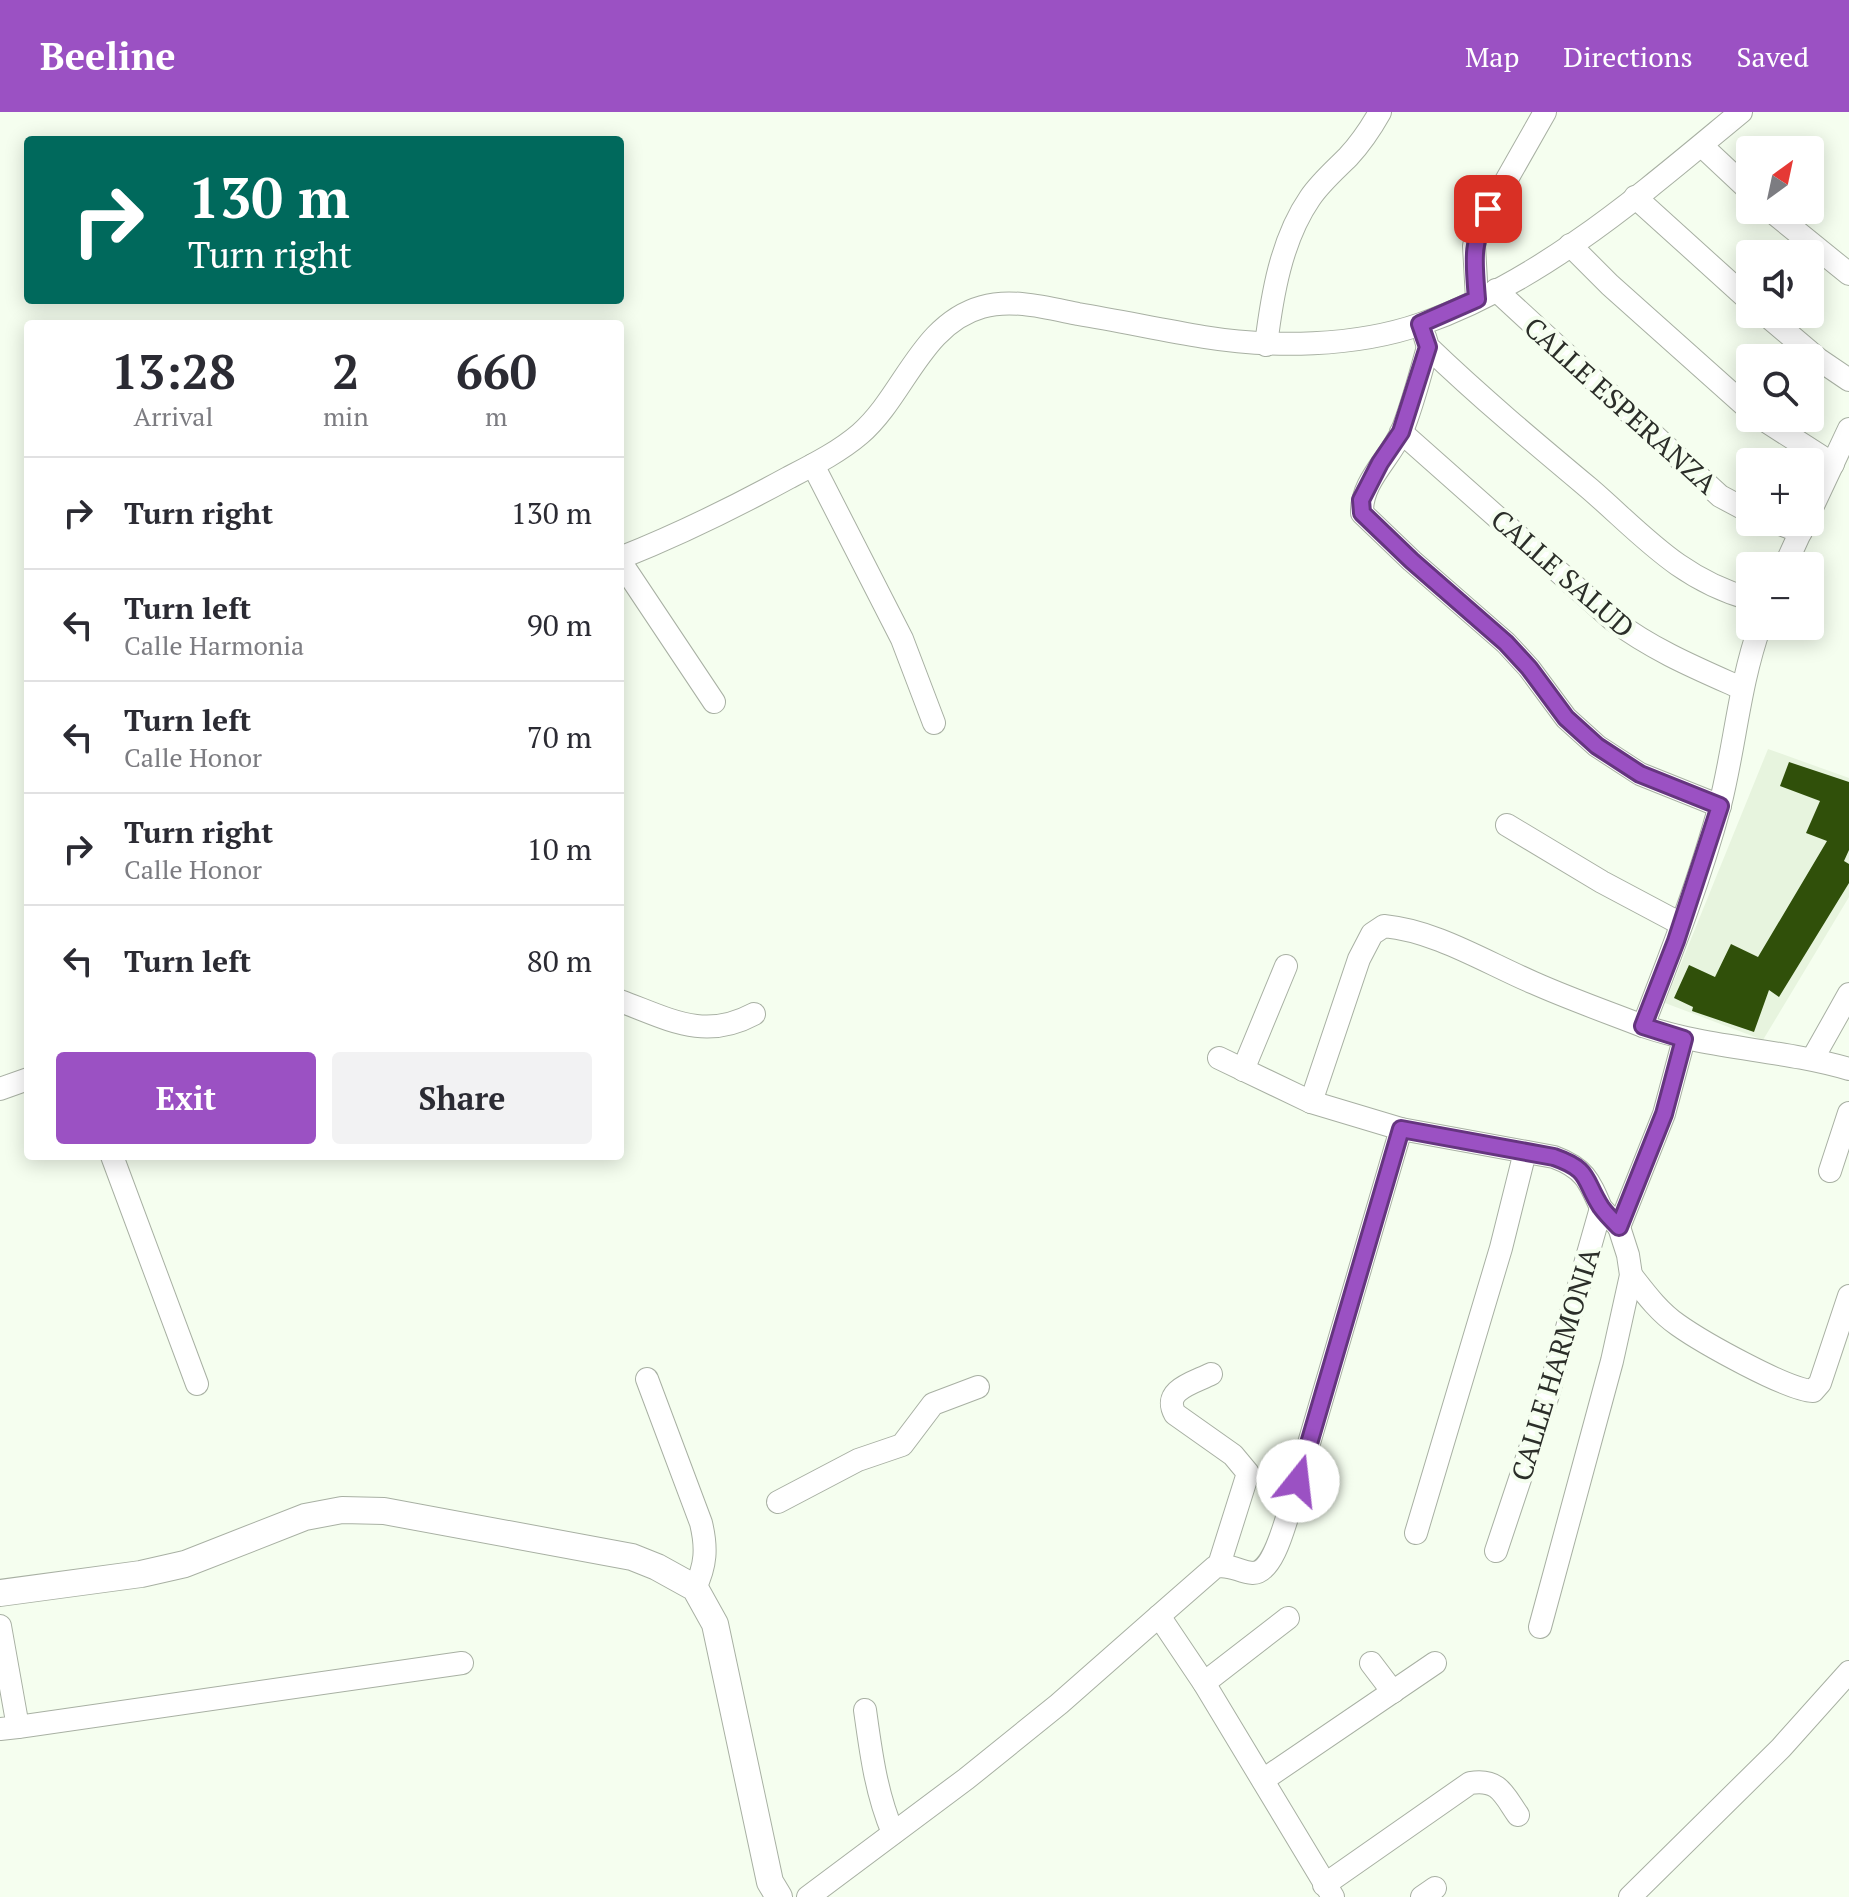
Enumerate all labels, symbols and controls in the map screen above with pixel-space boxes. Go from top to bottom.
text: Beeline [40,31,176,81]
text: Map [1465,38,1519,75]
text: Directions [1563,38,1693,75]
text: Saved [1737,38,1809,75]
north arrow [1736,136,1824,224]
map controls [1736,136,1824,640]
text: 130 m [188,160,350,234]
icon: right [56,168,160,272]
pin [1454,175,1522,243]
icon: arrive [1466,187,1510,231]
text: Turn right [188,231,352,278]
button: sound [1736,240,1824,328]
street label: CALLE ESPERANZA [1517,308,1726,502]
text: 13:28 [111,339,236,403]
text: 2 [332,339,359,403]
text: 660 [456,339,537,403]
button: search [1736,344,1824,432]
text: Arrival [134,399,213,433]
text: min [323,399,369,433]
text: m [485,399,508,433]
button: + [1736,448,1824,536]
icon: right [56,491,100,535]
text: Turn right [124,493,273,533]
text: 130 m [511,493,592,533]
street label: CALLE SALUD [1484,500,1642,646]
button: − [1736,552,1824,640]
text: Turn left [124,588,251,628]
icon: left [56,603,100,647]
text: 90 m [527,605,592,645]
text: Calle Harmonia [124,628,304,662]
text: Turn left [124,700,251,740]
icon: left [56,715,100,759]
text: 70 m [527,717,592,757]
text: Calle Honor [124,740,262,774]
text: Turn right [124,812,273,852]
icon: right [56,827,100,871]
text: 10 m [527,829,592,869]
text: Calle Honor [124,852,262,886]
icon: left [56,939,100,983]
text: Turn left [124,941,251,981]
text: 80 m [527,941,592,981]
button: Exit [56,1052,316,1144]
button: Share [332,1052,592,1144]
street label: CALLE HARMONIA [1502,1242,1608,1485]
position arrow [1256,1439,1340,1523]

